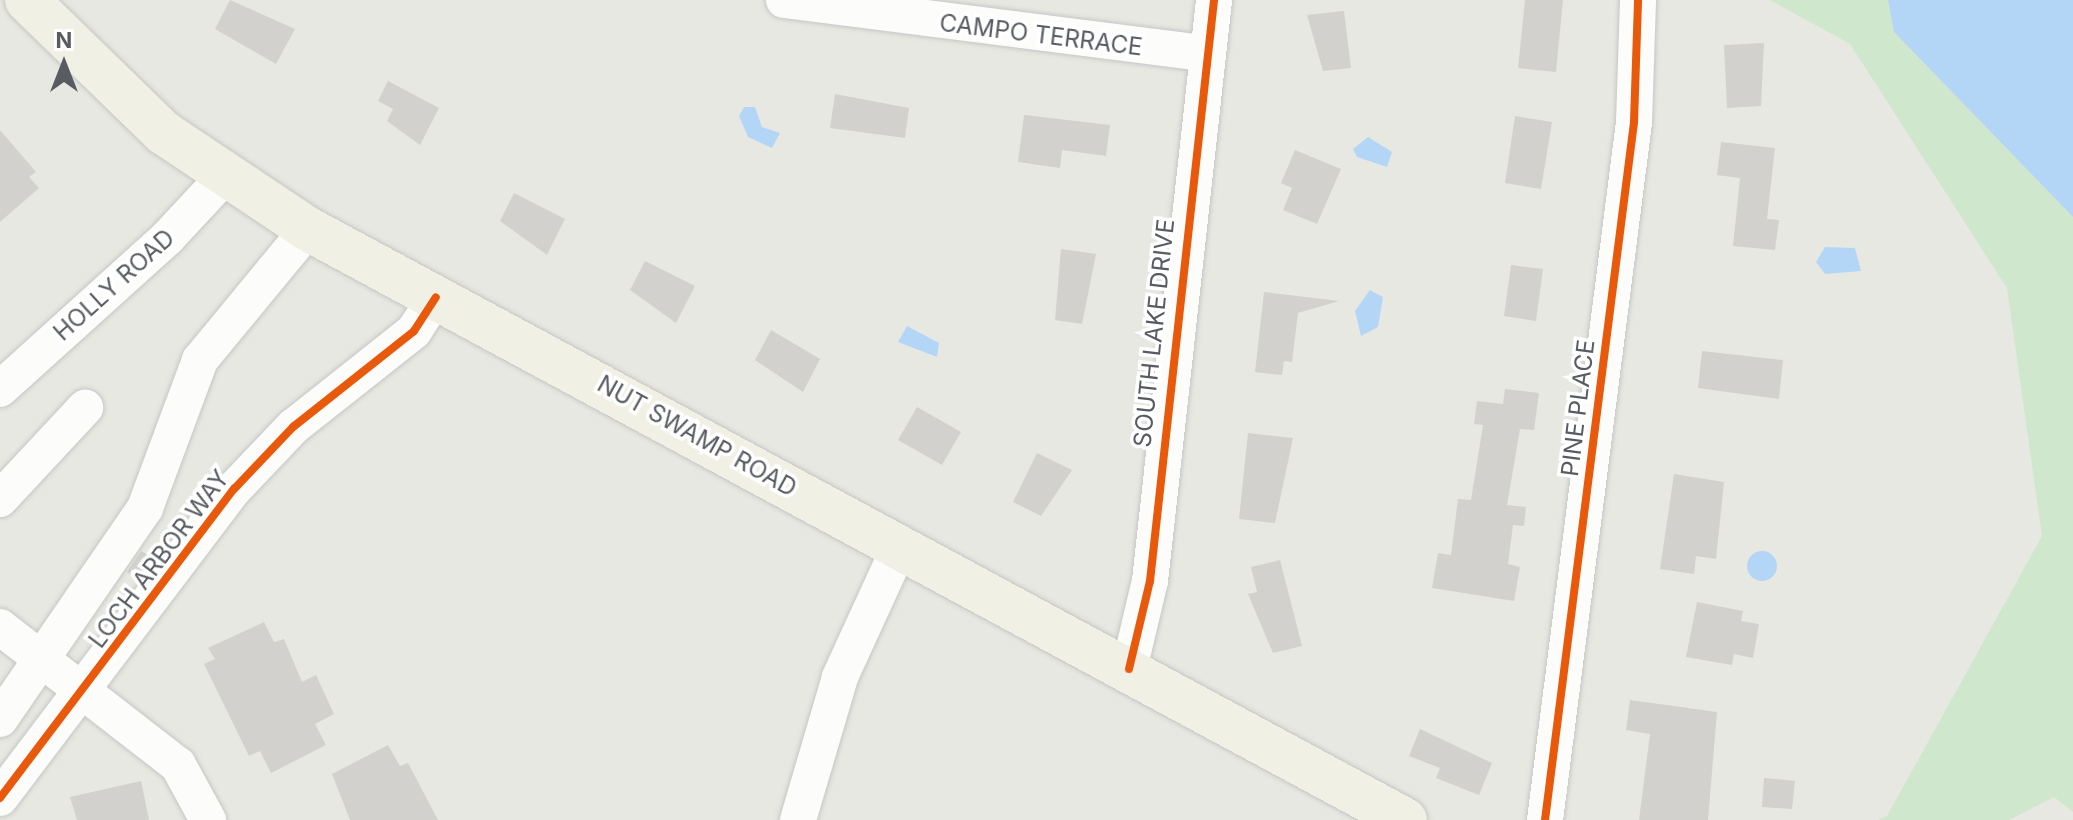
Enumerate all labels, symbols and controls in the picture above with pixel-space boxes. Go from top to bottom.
street label: CAMPO TERRACE [938,8,1144,62]
north arrow [24,24,104,104]
text: N [56,27,72,53]
street label: SOUTH LAKE DRIVE [1128,217,1180,449]
street label: HOLLY ROAD [48,223,180,347]
street label: PINE PLACE [1555,338,1601,478]
street label: NUT SWAMP ROAD [592,369,802,503]
street label: LOCH ARBOR WAY [83,464,235,654]

